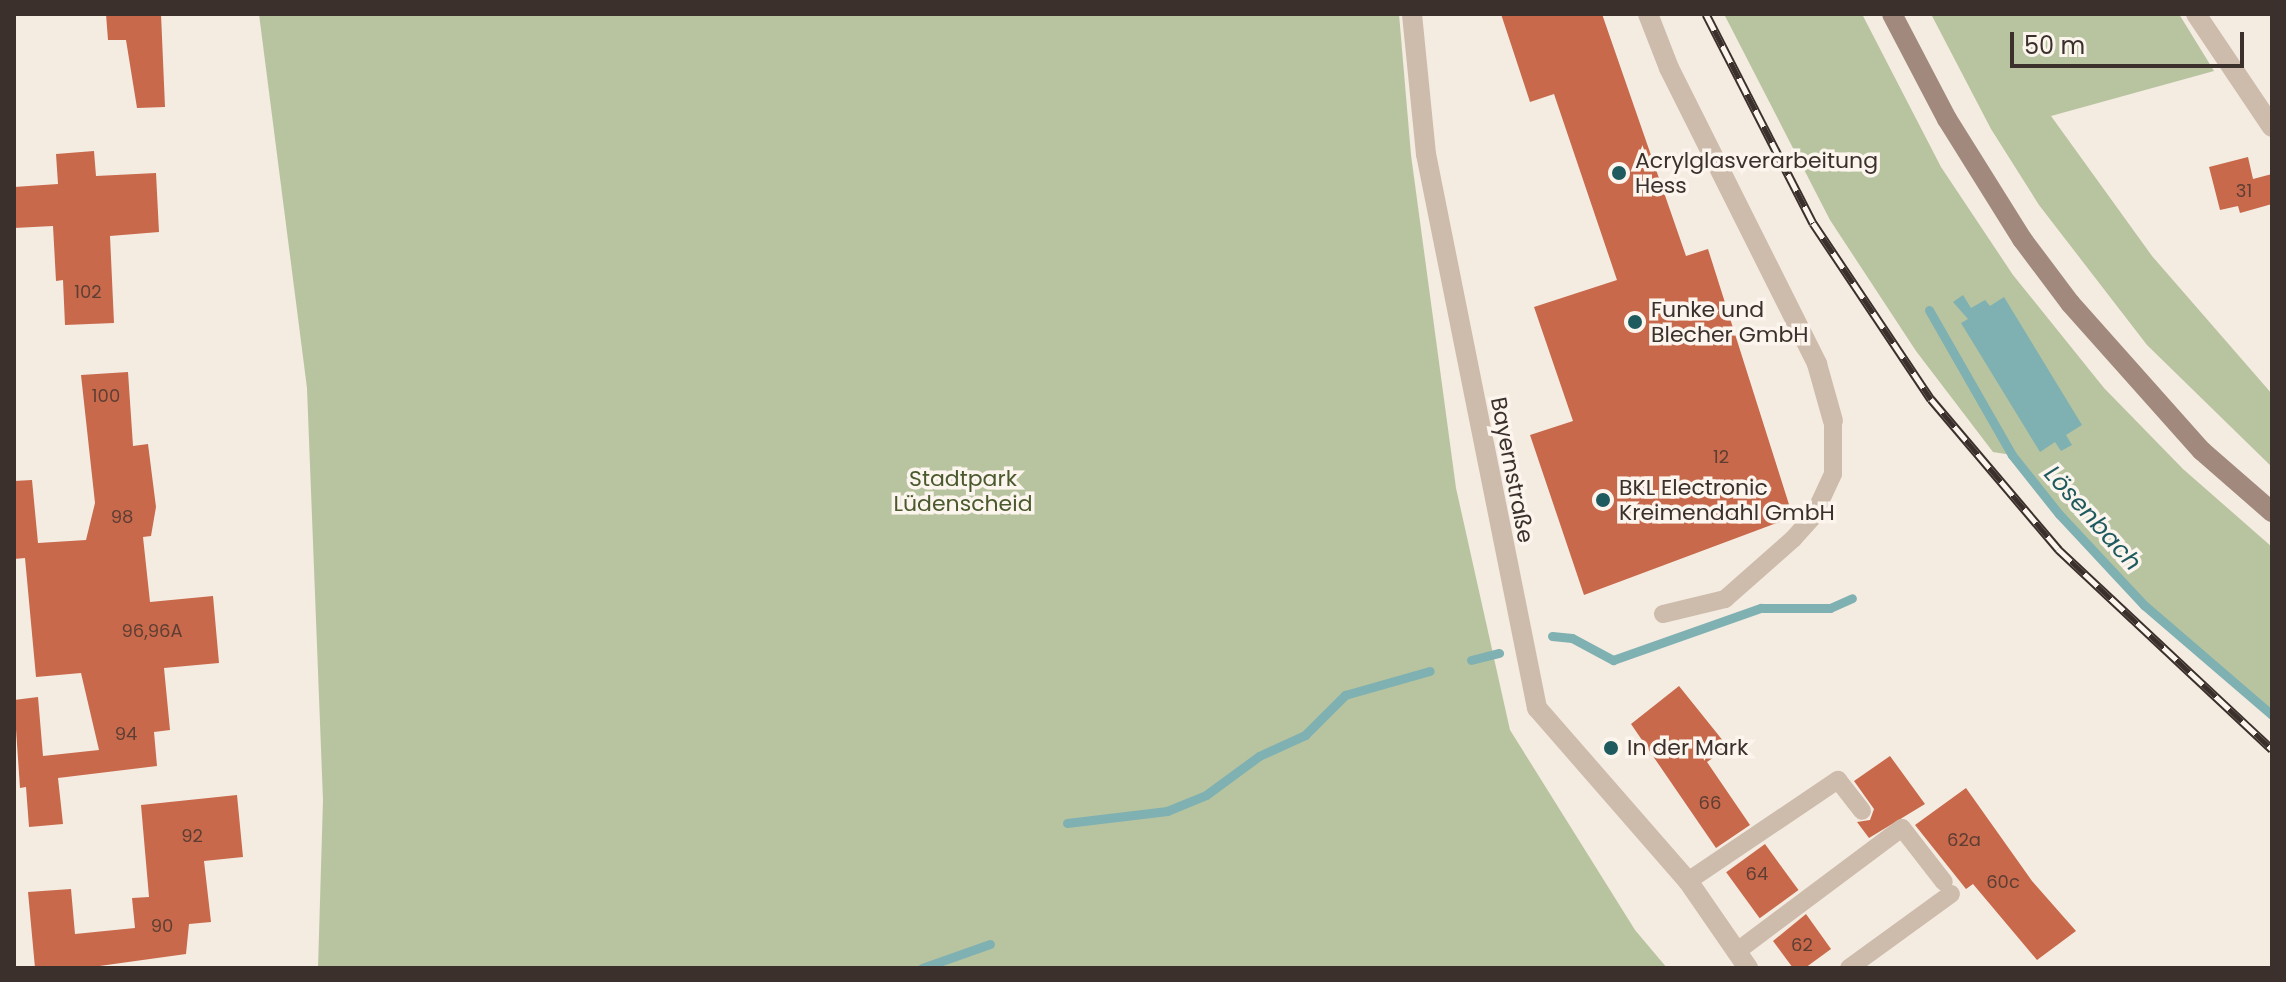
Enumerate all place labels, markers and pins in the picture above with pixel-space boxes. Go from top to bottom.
place label: Acrylglasverarbeitung Hess [1635,147,1878,198]
marker: Acrylglasverarbeitung Hess [1610,164,1628,182]
place label: Funke und Blecher GmbH [1651,296,1809,348]
marker: Funke und Blecher GmbH [1626,313,1644,331]
place label: BKL Electronic Kreimendahl GmbH [1619,474,1835,526]
marker: BKL Electronic Kreimendahl GmbH [1594,491,1612,509]
place label: In der Mark [1627,735,1748,761]
marker: In der Mark [1602,739,1620,757]

